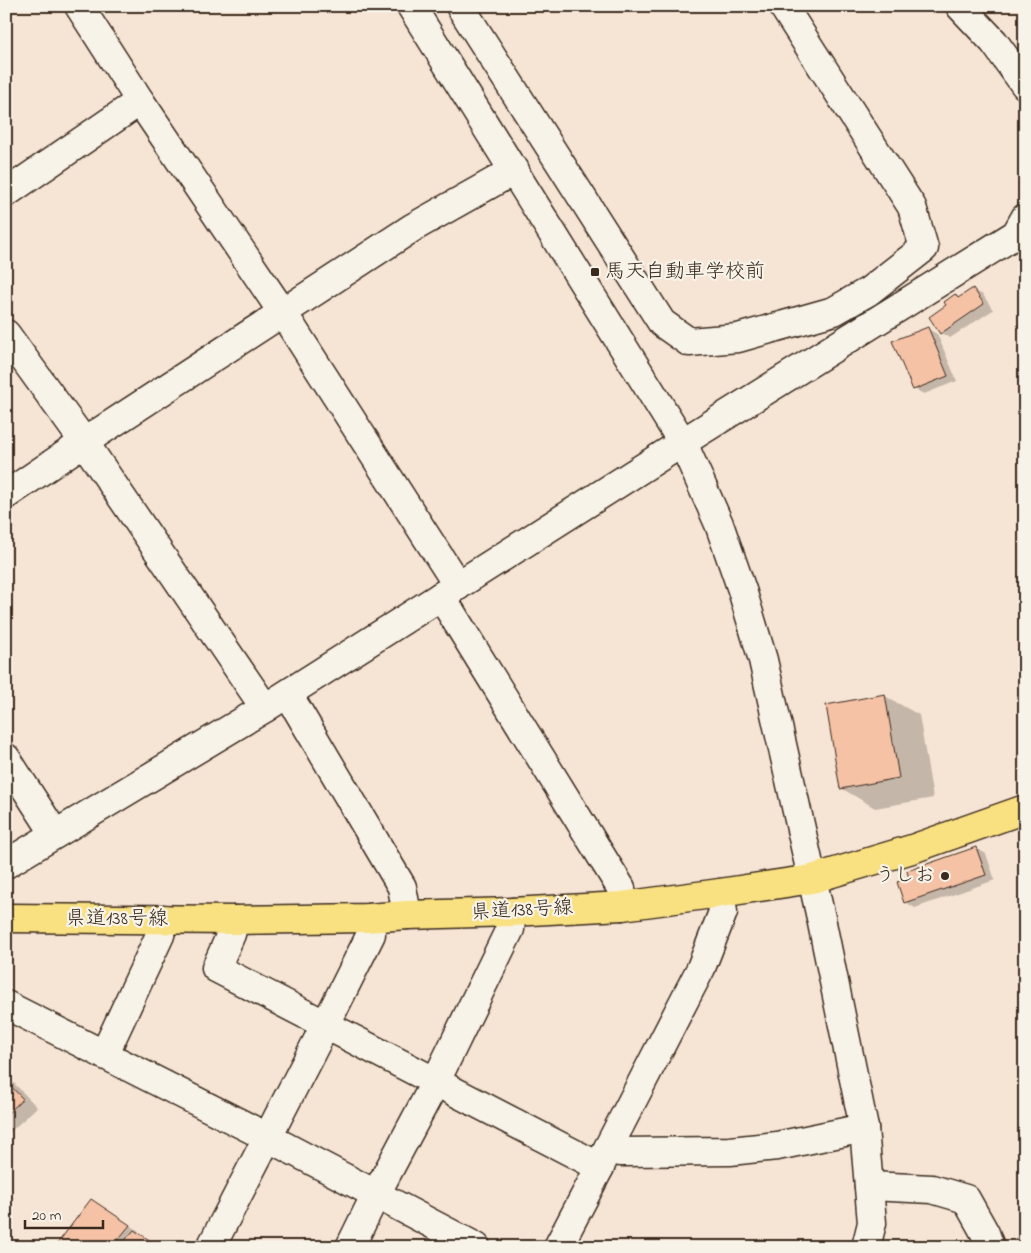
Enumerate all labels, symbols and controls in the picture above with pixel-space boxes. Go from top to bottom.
place label: 馬天自動車学校前 [605,258,765,287]
marker: 馬天自動車学校前 [589,266,601,278]
place label: うしお [875,862,935,891]
marker: うしお [939,870,951,882]
street label: 県道138号線 [470,894,574,928]
street label: 県道138号線 [66,905,168,934]
scale bar [25,1198,102,1230]
text: 20 m [32,1205,62,1227]

